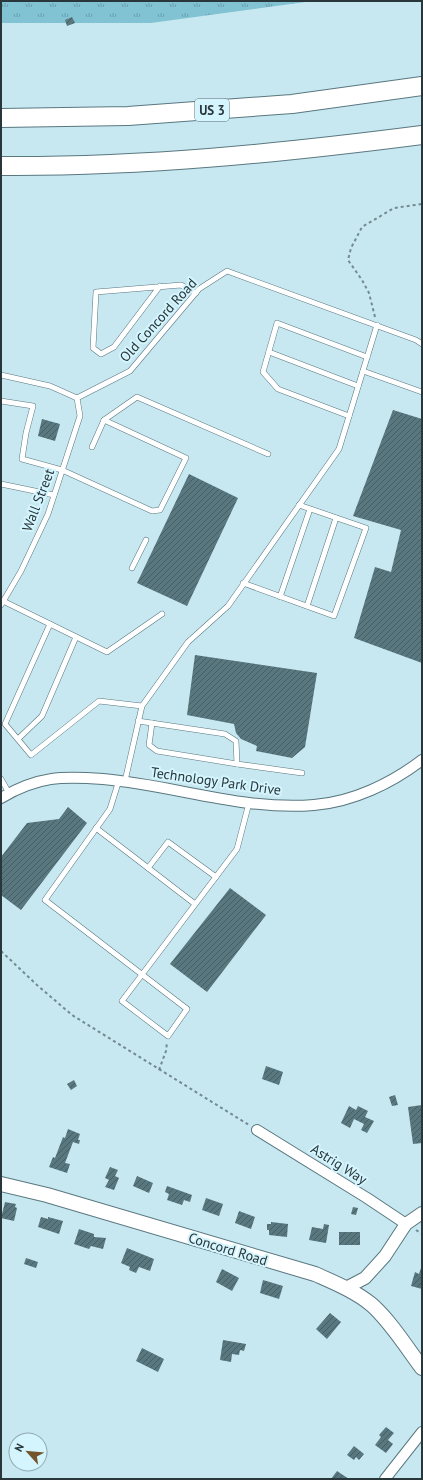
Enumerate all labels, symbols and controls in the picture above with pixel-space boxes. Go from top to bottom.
road number: US 3 [195,99,229,121]
street label: Old Concord Road [116,274,200,366]
street label: Wall Street [18,466,58,534]
street label: Technology Park Drive [150,763,282,799]
street label: Astrig Way [308,1140,371,1189]
street label: Concord Road [186,1228,270,1270]
north arrow [8,1432,48,1472]
text: N [11,1441,27,1454]

